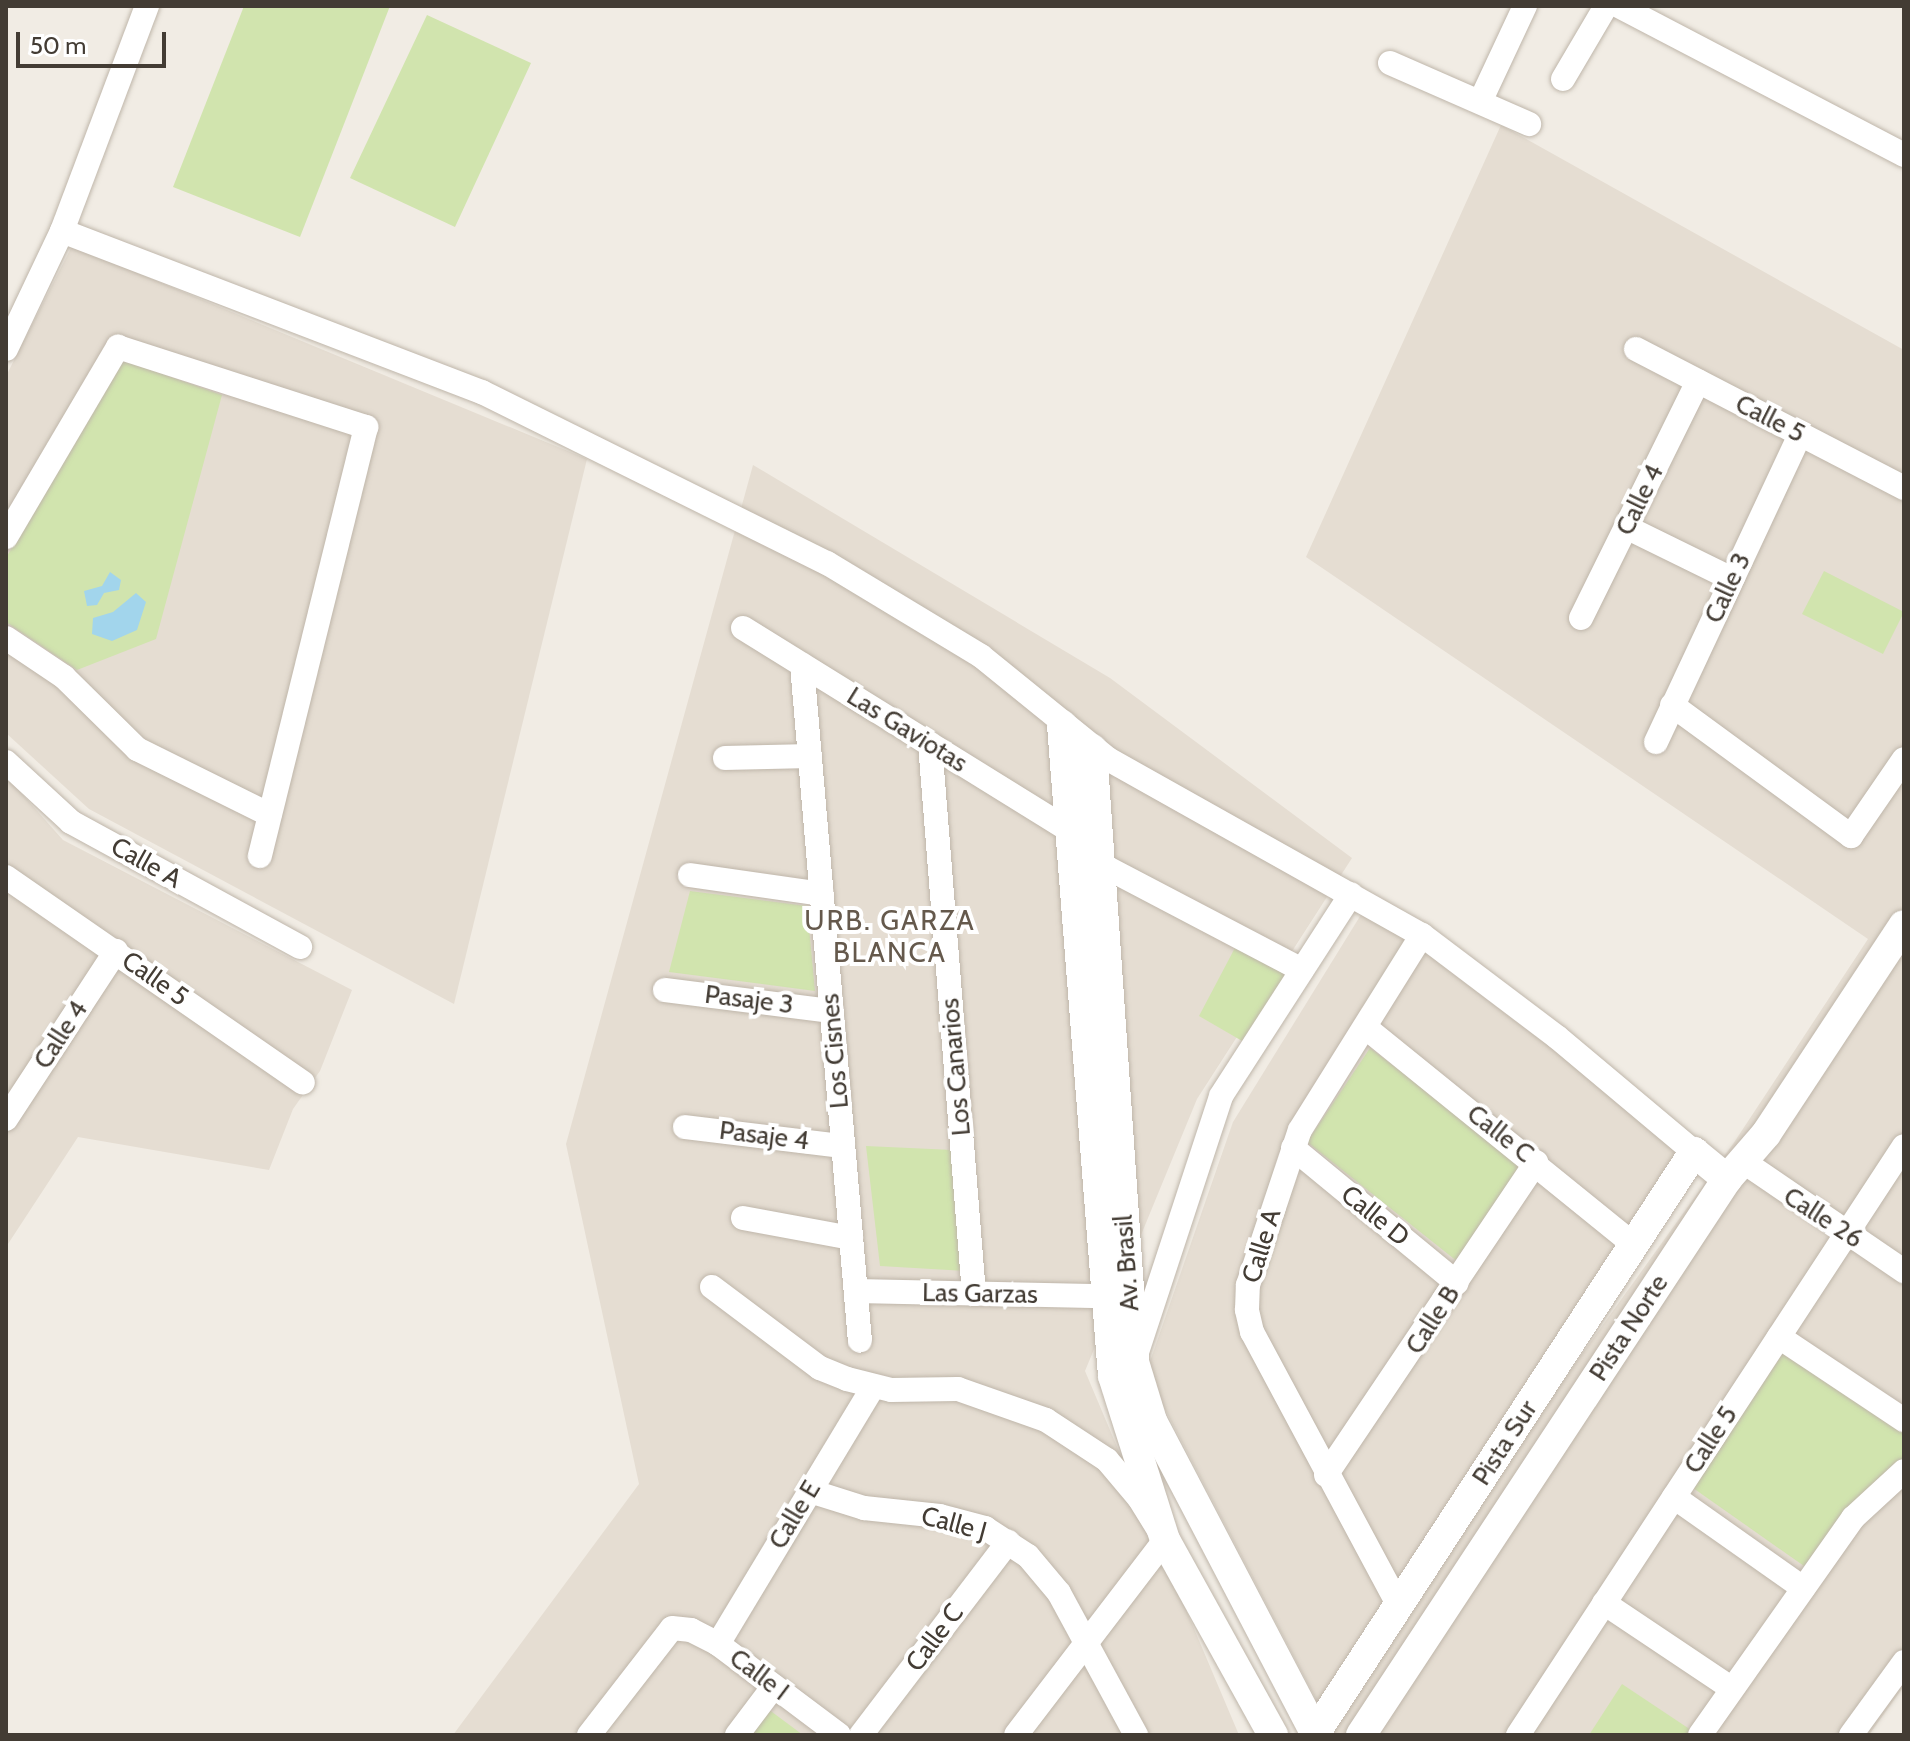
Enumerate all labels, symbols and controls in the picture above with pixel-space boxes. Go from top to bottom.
scale bar [20,16,170,66]
text: 50 m [30,31,86,60]
street label: Calle 5 [1730,388,1810,450]
street label: Calle 4 [1610,460,1670,540]
street label: Calle 3 [1698,548,1758,628]
street label: Las Gaviotas [841,681,973,779]
street label: Calle A [105,831,187,895]
district label: URB. GARZA BLANCA [804,903,976,969]
street label: Calle 5 [116,945,194,1013]
street label: Pasaje 3 [703,979,795,1021]
street label: Los Cisnes [814,992,856,1110]
street label: Calle 4 [28,995,94,1075]
street label: Los Canarios [934,997,978,1137]
street label: Calle C [1461,1098,1539,1170]
street label: Pasaje 4 [717,1115,811,1157]
street label: Calle D [1335,1179,1415,1253]
street label: Calle 26 [1778,1181,1868,1255]
street label: Calle A [1236,1205,1288,1287]
street label: Av. Brasil [1108,1214,1146,1312]
street label: Pista Norte [1583,1269,1675,1387]
street label: Las Garzas [922,1277,1038,1311]
street label: Calle B [1399,1280,1467,1360]
street label: Pista Sur [1466,1395,1544,1491]
street label: Calle 5 [1678,1401,1744,1479]
street label: Calle E [763,1475,827,1555]
street label: Calle J [918,1500,990,1548]
street label: Calle C [900,1598,970,1678]
street label: Calle I [723,1643,795,1707]

